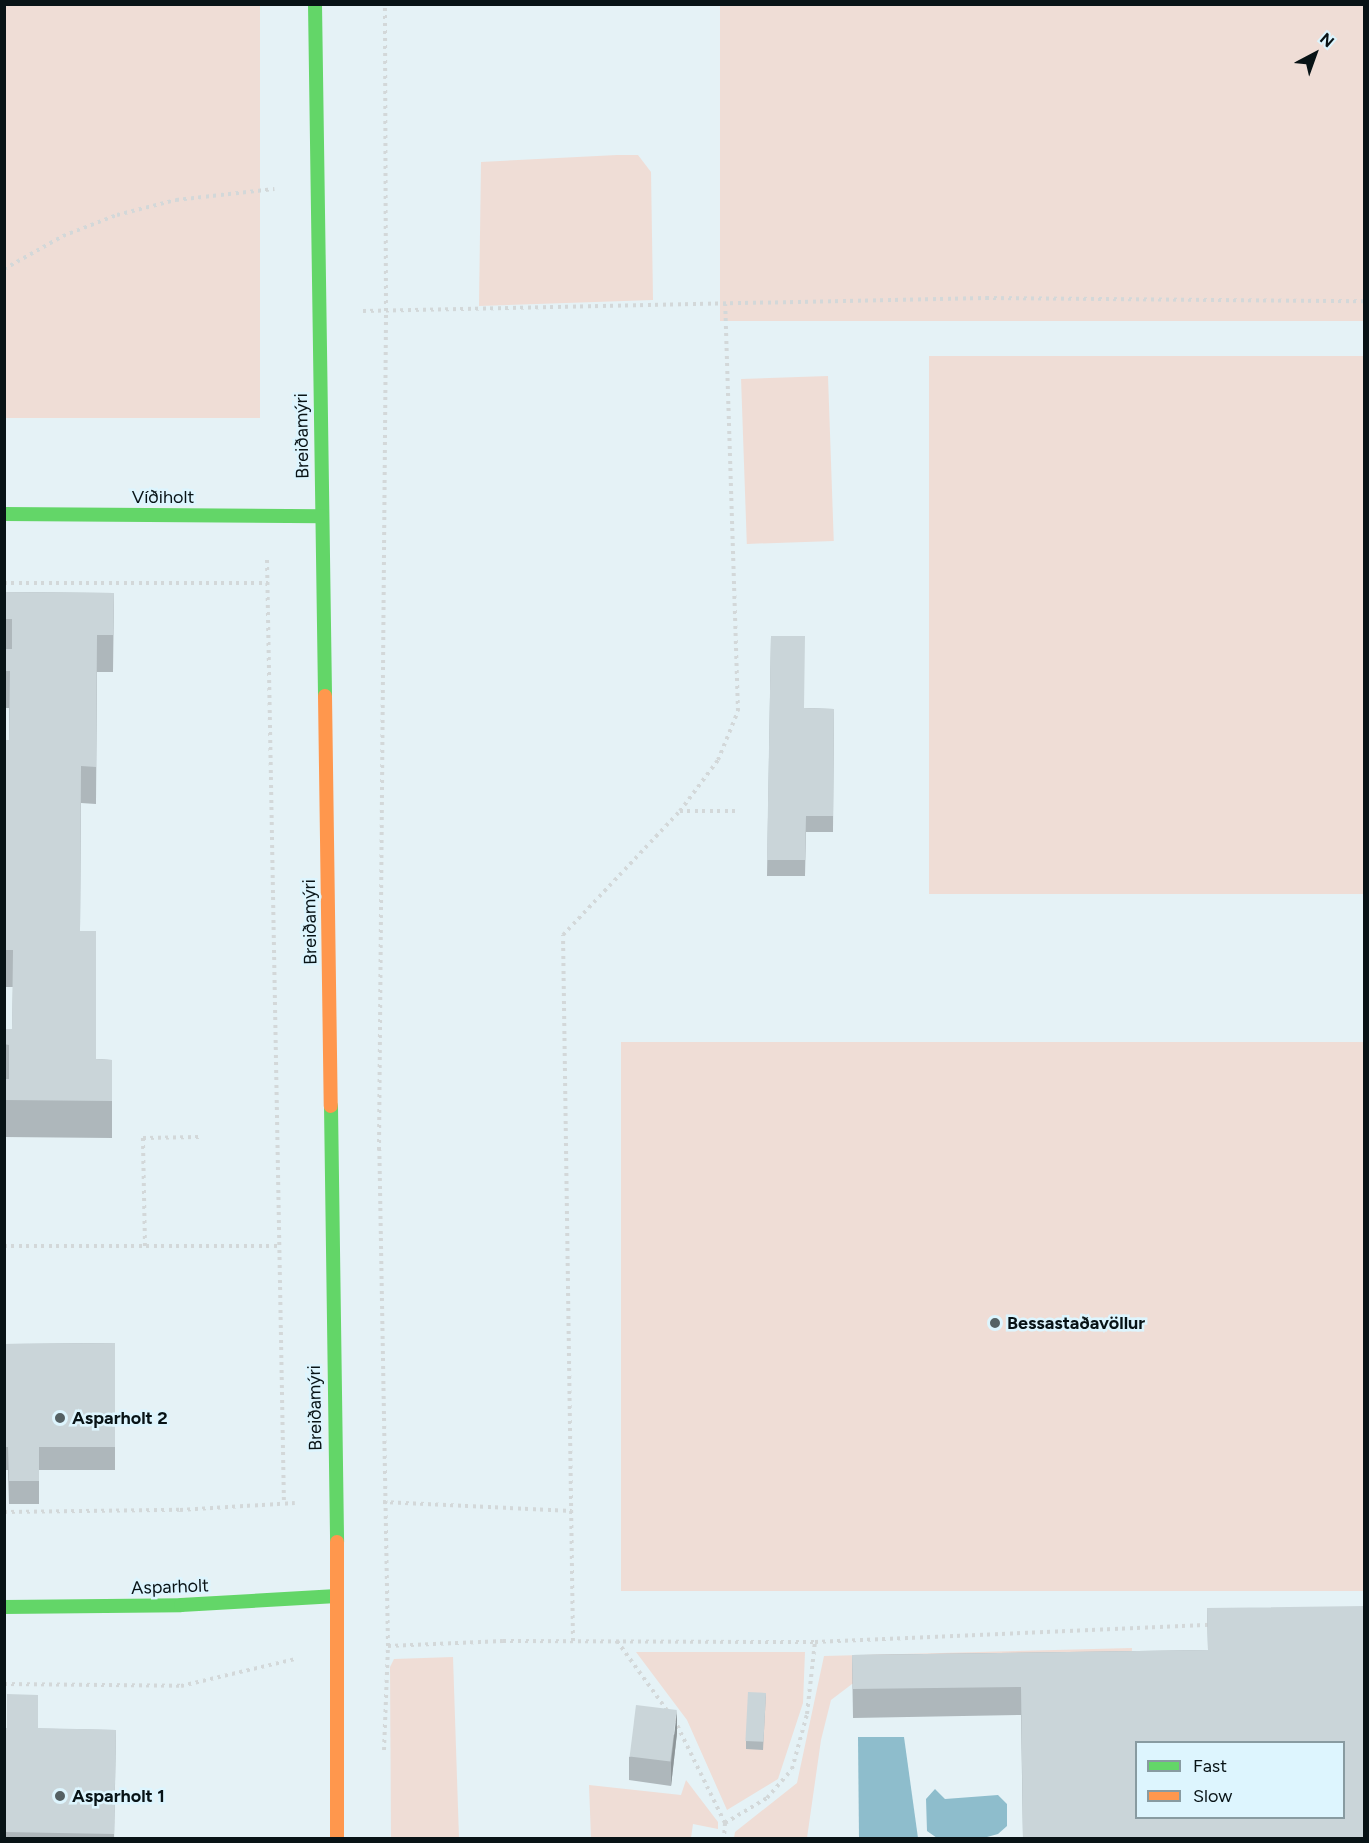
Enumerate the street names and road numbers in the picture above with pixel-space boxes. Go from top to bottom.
street label: Breiðamýri [290,393,314,479]
street label: Víðiholt [132,486,194,508]
street label: Breiðamýri [298,879,322,965]
street label: Breiðamýri [303,1365,327,1451]
street label: Asparholt [131,1575,209,1599]

